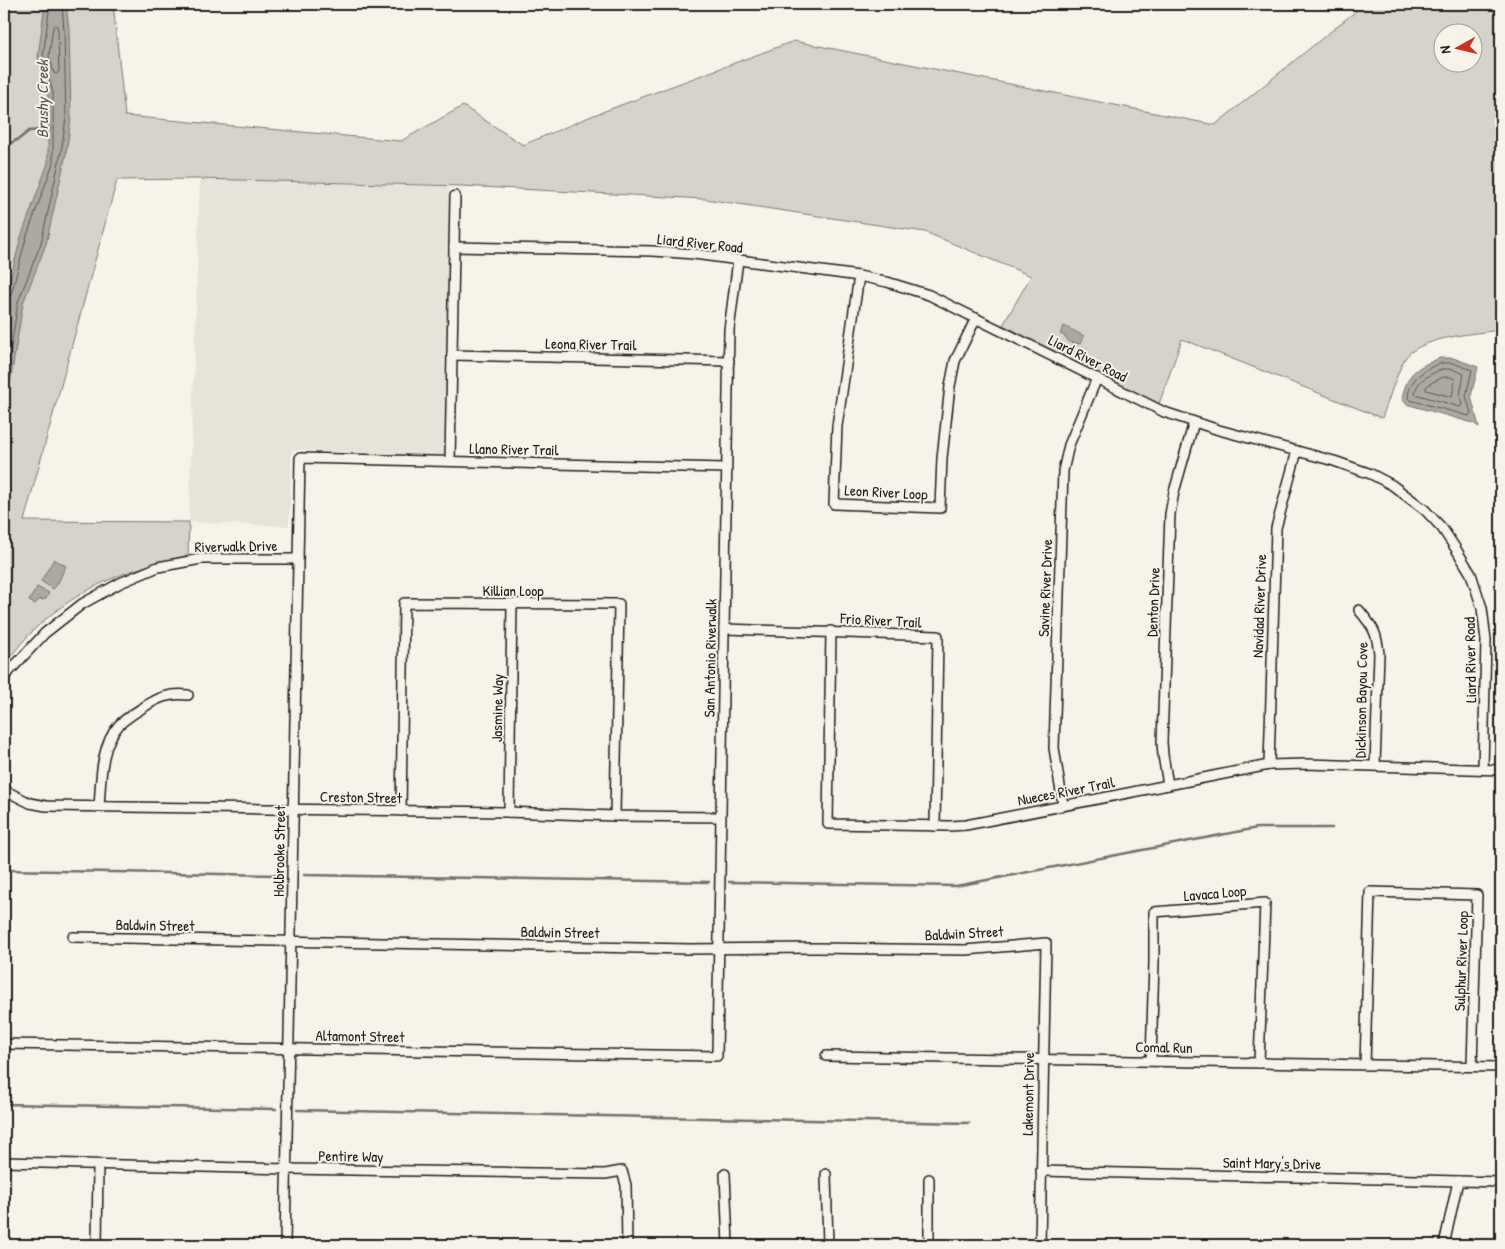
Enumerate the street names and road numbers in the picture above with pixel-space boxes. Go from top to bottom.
street label: Liard River Road [656,228,744,258]
street label: Liard River Road [1045,329,1131,387]
street label: Leona River Trail [545,333,637,355]
street label: Llano River Trail [469,438,559,460]
street label: Leon River Loop [844,479,929,505]
street label: Riverwalk Drive [195,535,278,557]
street label: Savine River Drive [1033,539,1057,637]
street label: Navidad River Drive [1247,554,1271,658]
street label: Denton Drive [1141,567,1165,637]
street label: Killian Loop [482,580,544,601]
street label: San Antonio Riverwalk [698,598,722,718]
street label: Frio River Trail [839,607,922,633]
street label: Liard River Road [1459,617,1481,703]
street label: Dickinson Bayou Cove [1349,642,1373,758]
street label: Jasmine Way [486,674,508,742]
street label: Nueces River Trail [1016,771,1116,811]
street label: Creston Street [320,786,403,808]
street label: Holbrooke Street [268,804,290,897]
street label: Lavaca Loop [1183,880,1248,906]
street label: Sulphur River Loop [1449,910,1473,1011]
street label: Baldwin Street [115,914,195,936]
street label: Baldwin Street [924,920,1005,946]
street label: Baldwin Street [520,921,600,943]
street label: Altamont Street [315,1025,405,1047]
street label: Comal Run [1135,1036,1193,1058]
street label: Lakemont Drive [1017,1052,1039,1136]
street label: Pentire Way [318,1145,384,1167]
street label: Saint Mary's Drive [1223,1152,1321,1174]

